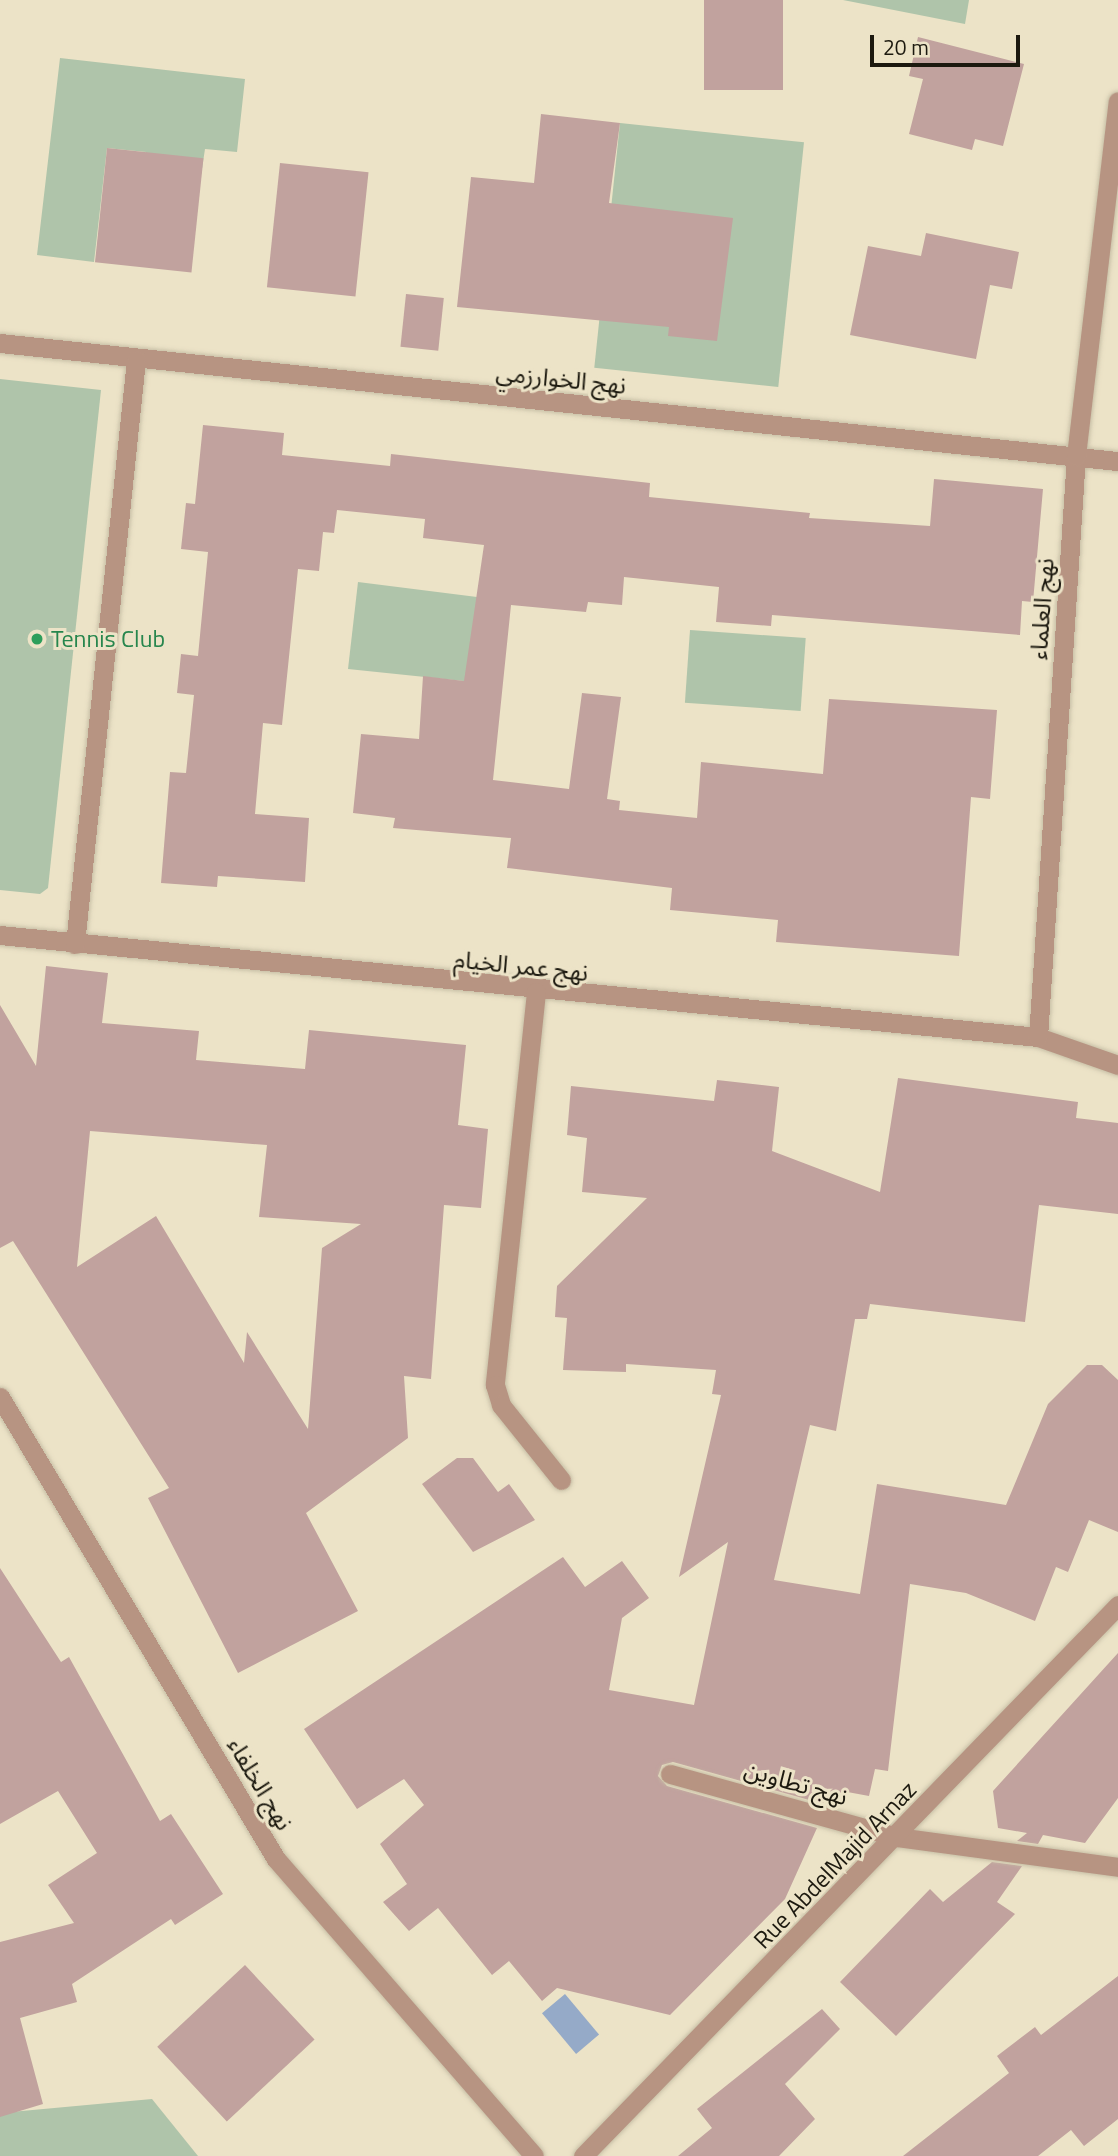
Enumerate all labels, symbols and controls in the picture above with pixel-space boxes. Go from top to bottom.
scale bar [873,21,1024,65]
text: 20 m [883,31,929,63]
street label: نهج الخوارزمي [495,358,627,400]
street label: نهج العلماء [1024,557,1060,661]
place label: Tennis Club [51,625,165,653]
marker: Tennis Club [29,631,45,647]
street label: نهج عمر الخيام [452,945,590,987]
street label: نهج الخلفاء [221,1733,299,1835]
street label: نهج تطاوين [741,1755,851,1811]
street label: Rue AbdelMajid Arnaz [748,1775,922,1955]

